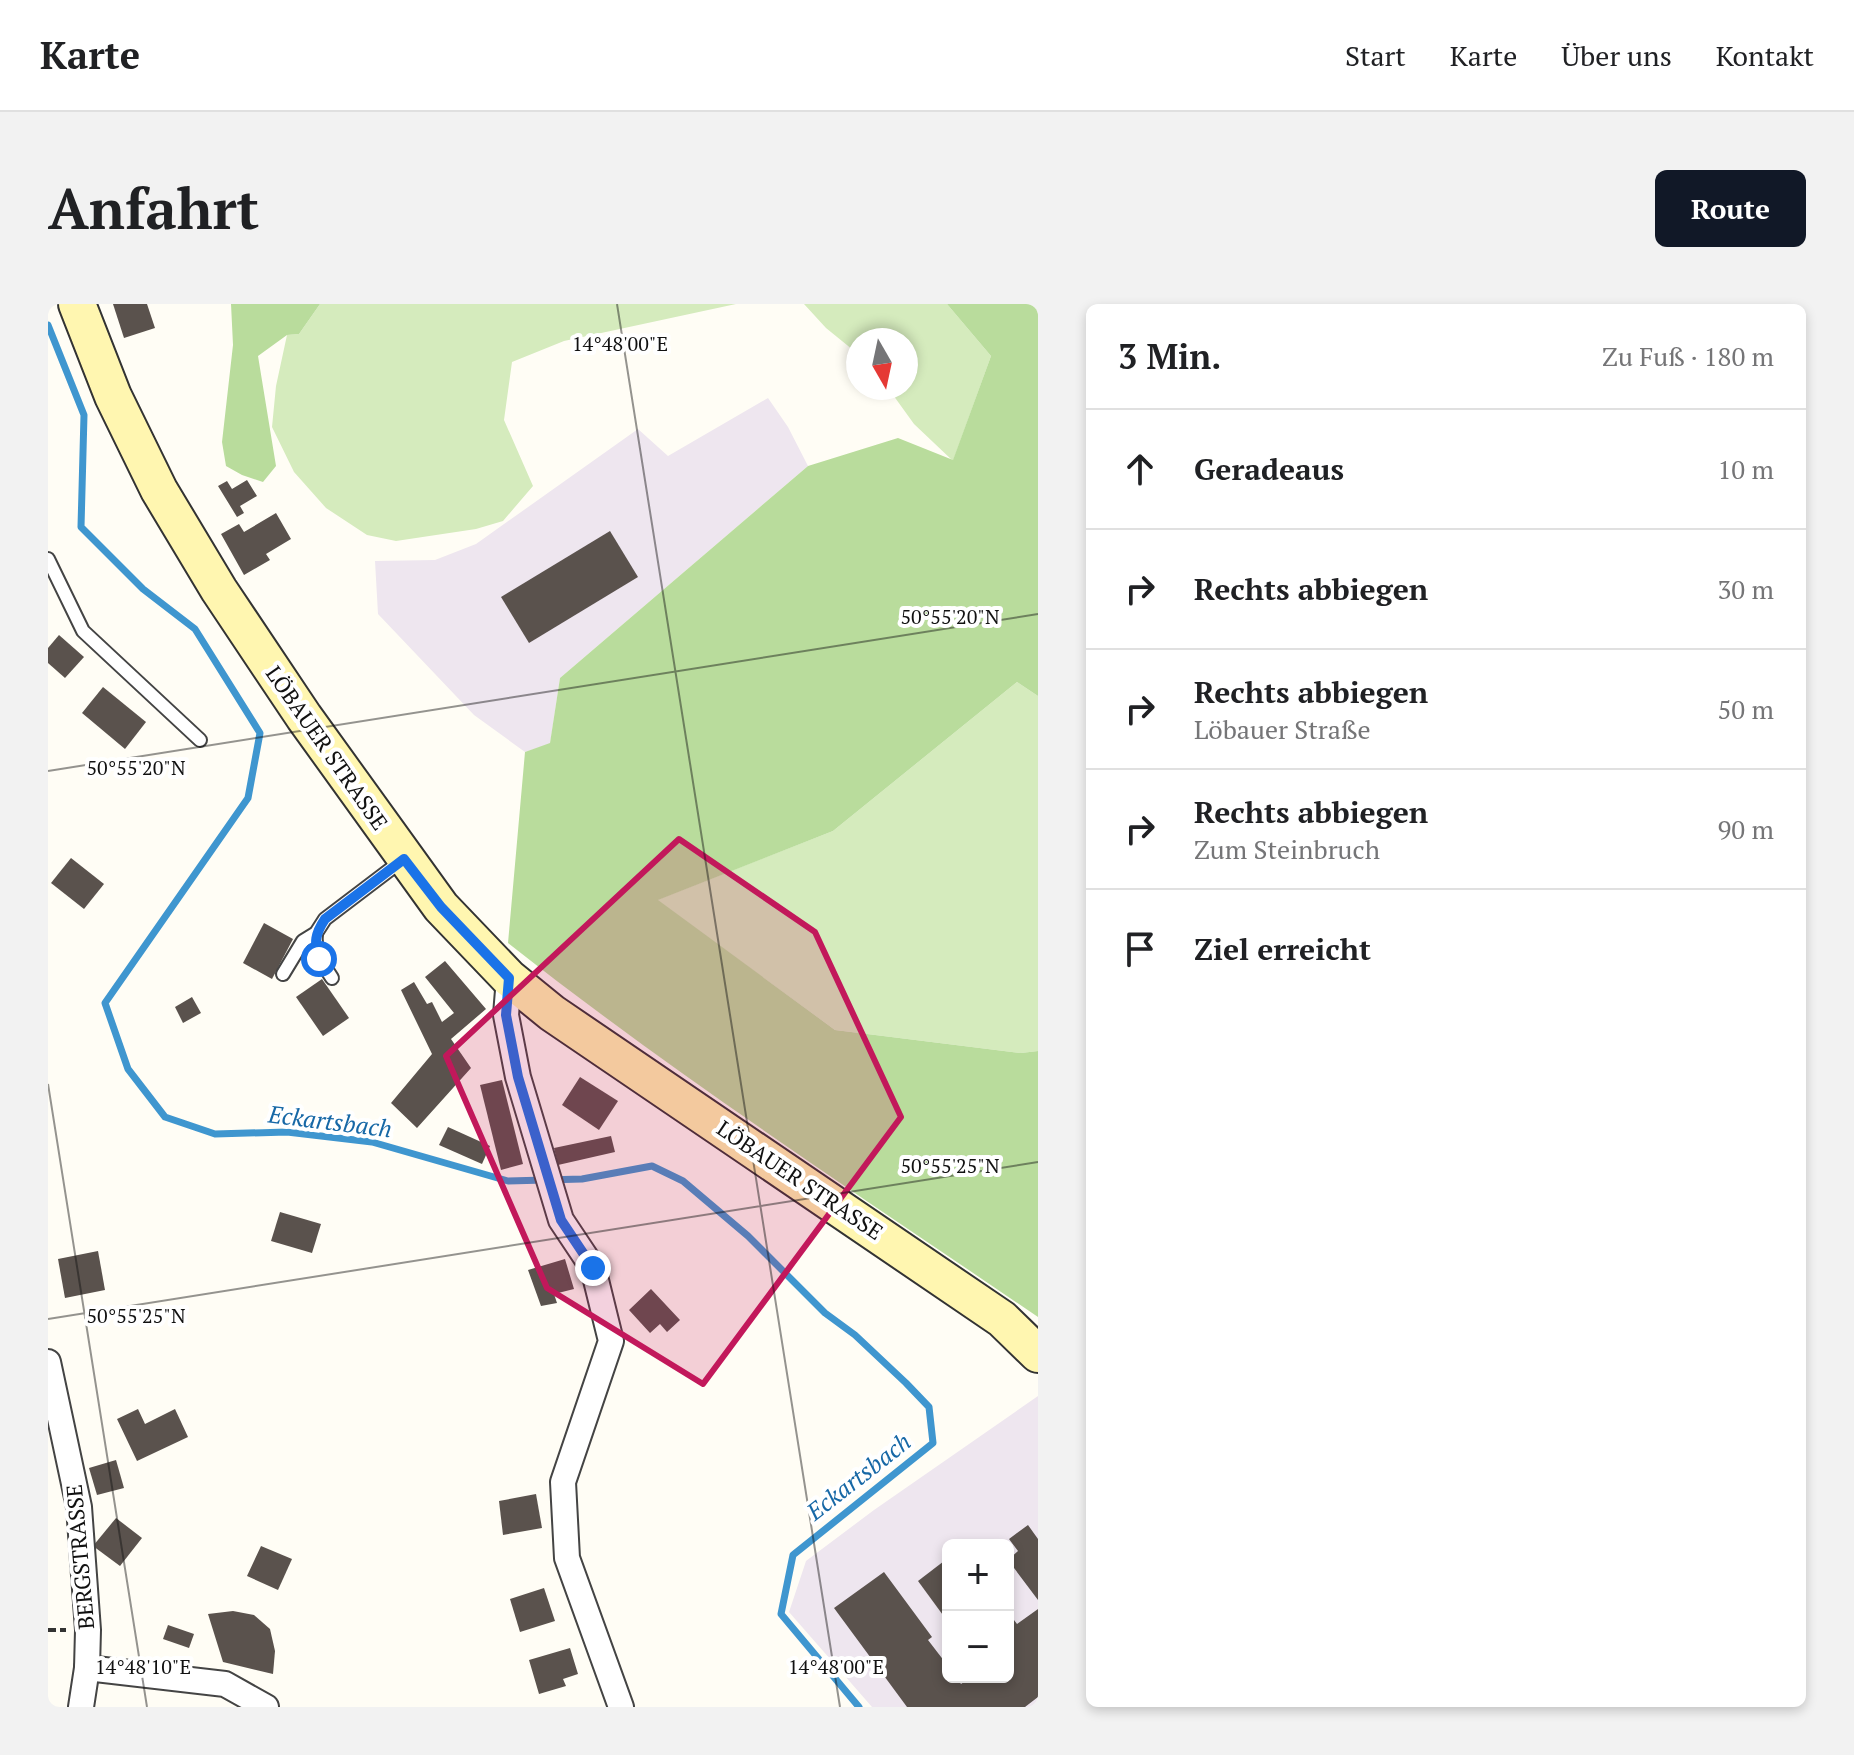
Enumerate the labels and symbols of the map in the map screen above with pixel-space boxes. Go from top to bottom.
north arrow [846,328,918,400]
text: 14°48'00"E [572,330,668,357]
text: 50°55'20"N [900,603,1000,630]
street label: LÖBAUER STRASSE [260,660,395,836]
text: 50°55'20"N [86,754,186,781]
route start [301,941,337,977]
water label: Eckartsbach [266,1097,394,1144]
street label: LÖBAUER STRASSE [712,1113,889,1246]
text: 50°55'25"N [900,1152,1000,1179]
route end [575,1250,611,1286]
text: 50°55'25"N [86,1302,186,1329]
water label: Eckartsbach [799,1425,917,1528]
street label: BERGSTRASSE [59,1483,100,1631]
text: 14°48'10"E [95,1653,191,1680]
text: 14°48'00"E [788,1653,884,1680]

